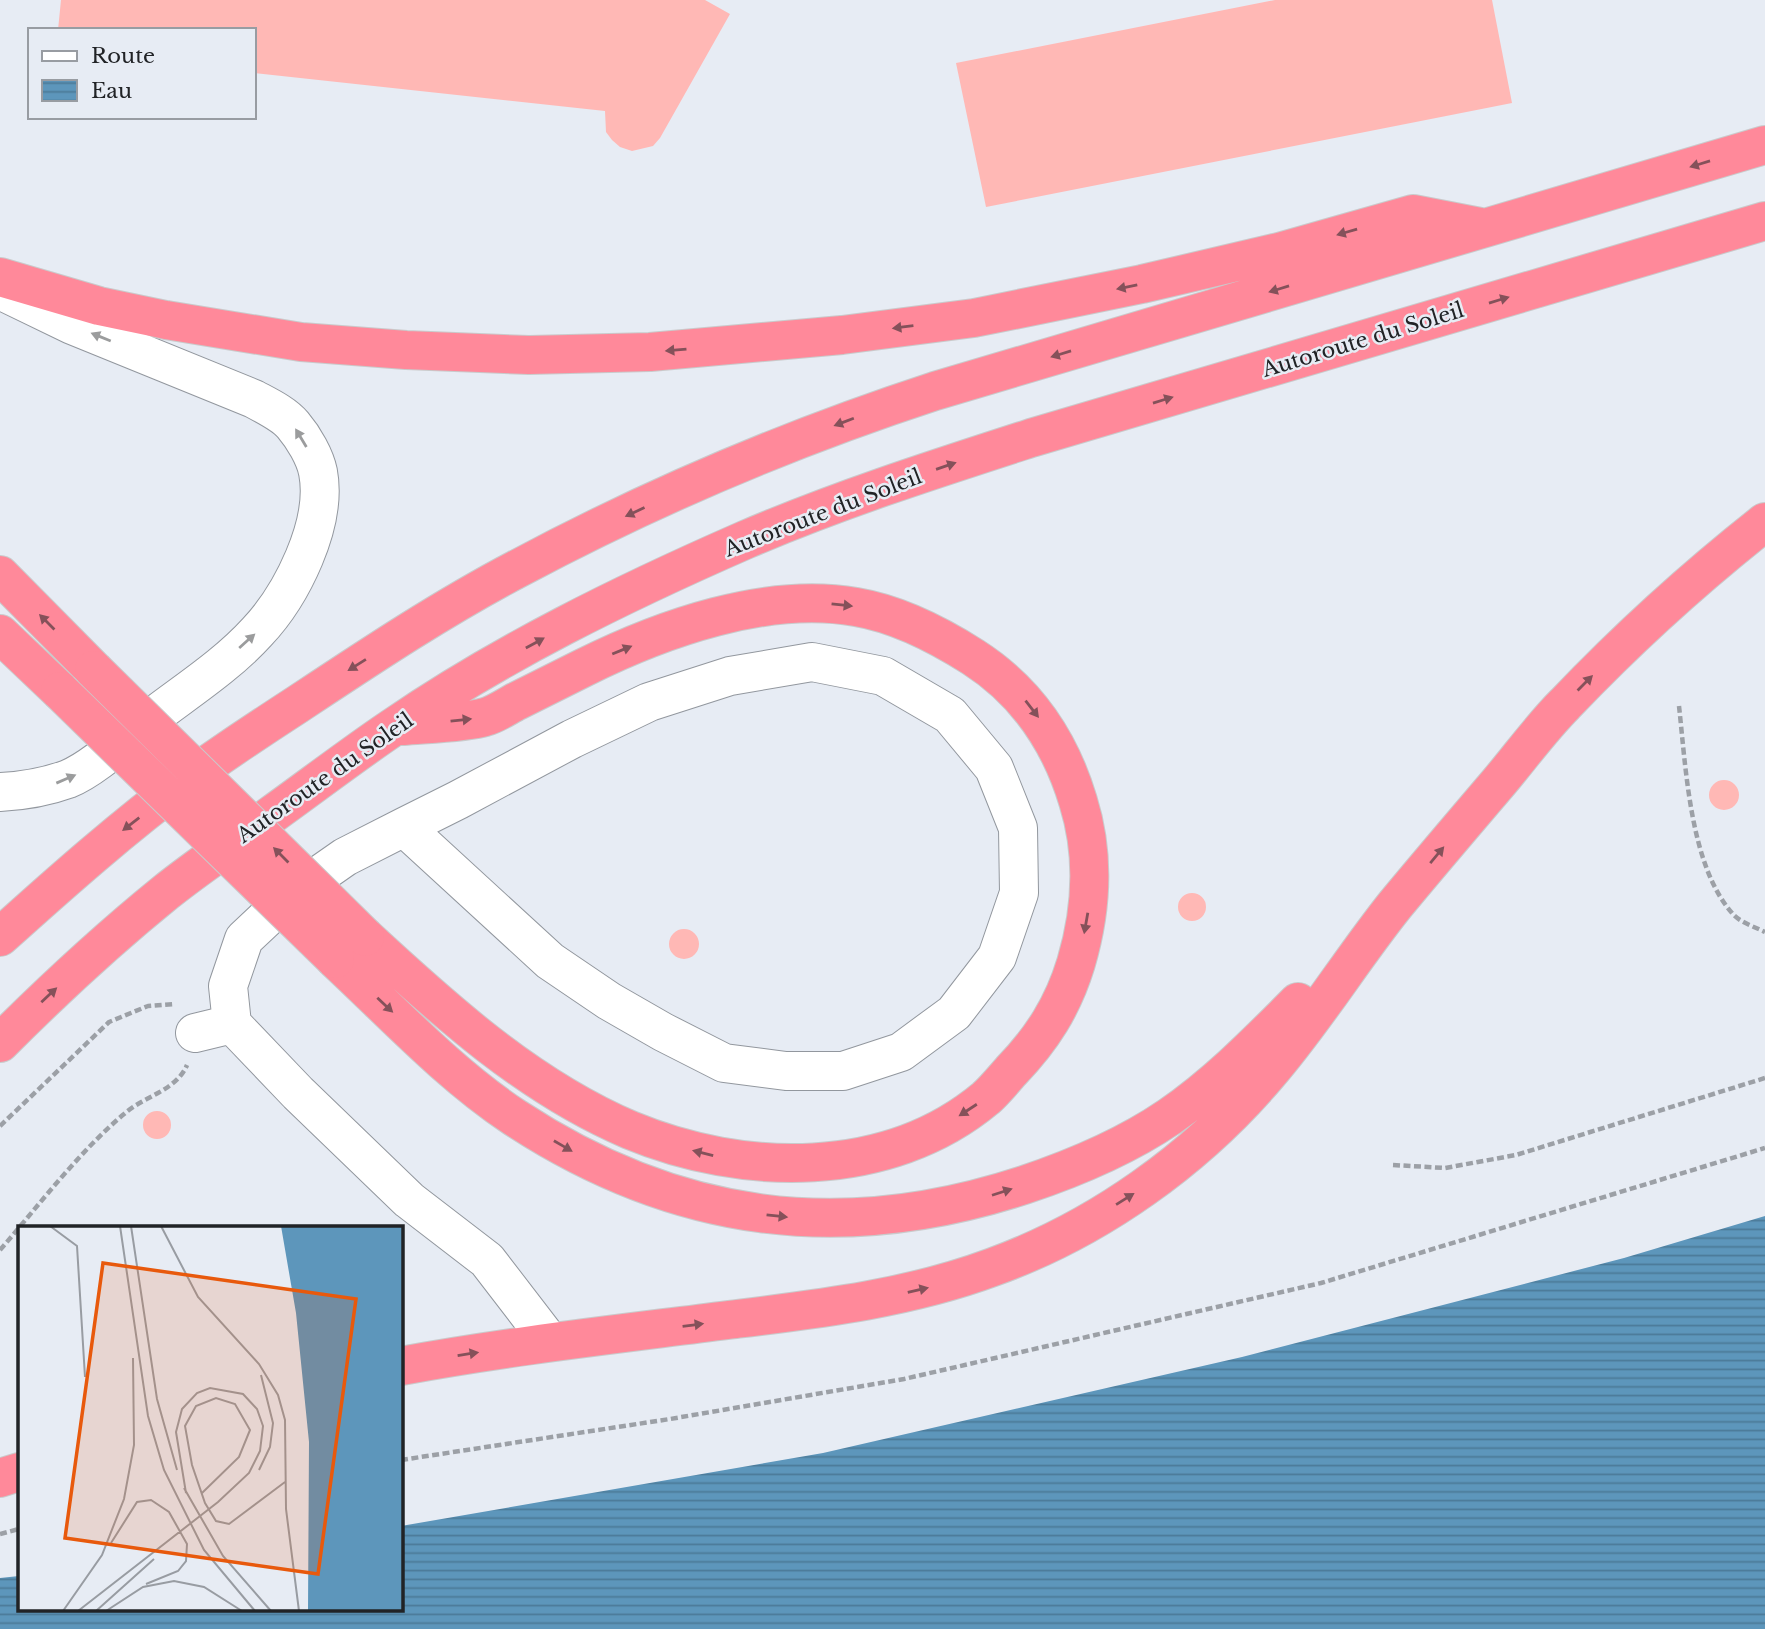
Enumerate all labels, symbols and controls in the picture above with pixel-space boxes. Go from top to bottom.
legend [28,28,256,119]
text: Route [91,43,155,69]
text: Eau [91,78,132,104]
one-way arrow [1689,160,1710,170]
one-way arrow [1337,228,1358,238]
one-way arrow [1116,282,1138,293]
one-way arrow [1268,285,1289,295]
one-way arrow [1488,294,1509,304]
street label: Autoroute du Soleil [1258,297,1467,383]
one-way arrow [892,321,914,332]
one-way arrow [91,331,112,342]
one-way arrow [665,345,687,356]
one-way arrow [1050,349,1071,359]
one-way arrow [1153,394,1174,404]
one-way arrow [833,416,854,427]
one-way arrow [295,428,308,447]
one-way arrow [935,460,956,471]
street label: Autoroute du Soleil [720,463,926,563]
one-way arrow [625,506,645,517]
one-way arrow [832,600,854,611]
one-way arrow [39,615,56,631]
one-way arrow [238,633,256,649]
one-way arrow [525,637,544,649]
one-way arrow [612,645,633,656]
one-way arrow [347,659,367,672]
one-way arrow [1577,675,1593,692]
one-way arrow [1024,700,1038,718]
street label: Autoroute du Soleil [231,707,418,849]
one-way arrow [451,714,473,725]
one-way arrow [56,773,77,784]
one-way arrow [122,816,139,831]
one-way arrow [273,846,290,863]
one-way arrow [1429,847,1444,864]
one-way arrow [1080,912,1091,934]
one-way arrow [40,988,57,1004]
one-way arrow [376,997,393,1013]
one-way arrow [958,1103,978,1116]
one-way arrow [553,1140,572,1152]
one-way arrow [692,1147,714,1158]
one-way arrow [992,1186,1013,1197]
one-way arrow [1116,1193,1135,1206]
one-way arrow [767,1211,789,1222]
inset map [18,1226,402,1612]
one-way arrow [907,1285,929,1296]
one-way arrow [683,1319,705,1330]
one-way arrow [457,1348,479,1359]

